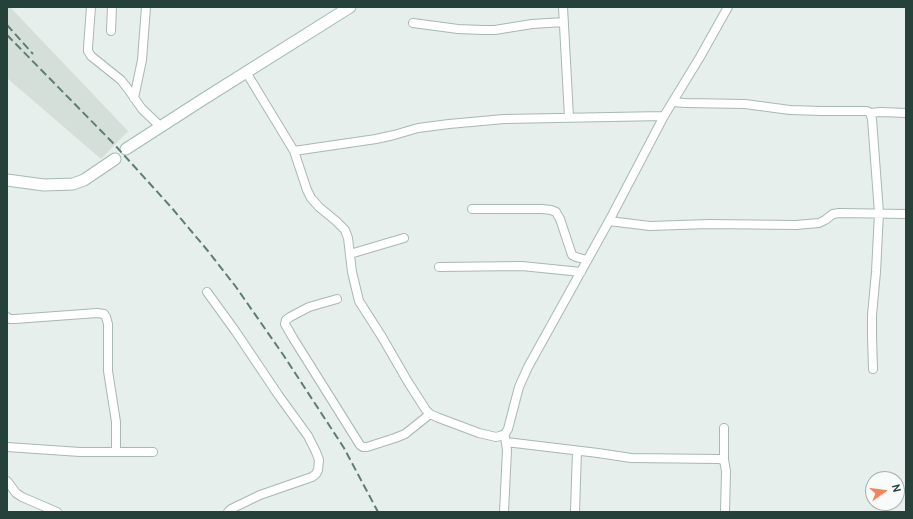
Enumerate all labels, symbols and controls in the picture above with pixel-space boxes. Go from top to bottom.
north arrow [865,471,905,511]
text: N [888,483,903,494]

